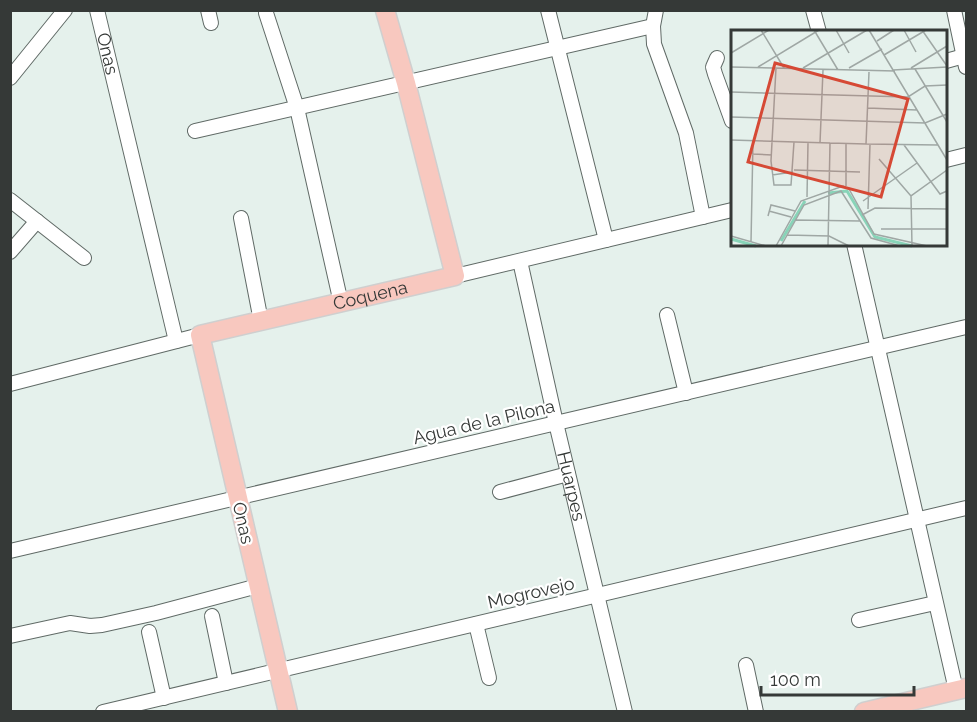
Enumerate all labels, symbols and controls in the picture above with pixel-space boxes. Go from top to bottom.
inset map [731,30,947,246]
street label: Onas [93,31,123,77]
street label: Coquena [331,276,410,314]
street label: Agua de la Pilona [411,395,557,448]
street label: Huarpes [553,449,590,523]
street label: Onas [228,500,259,546]
street label: Mogrovejo [485,572,577,613]
scale bar [761,659,914,697]
text: 100 m [770,669,821,690]

